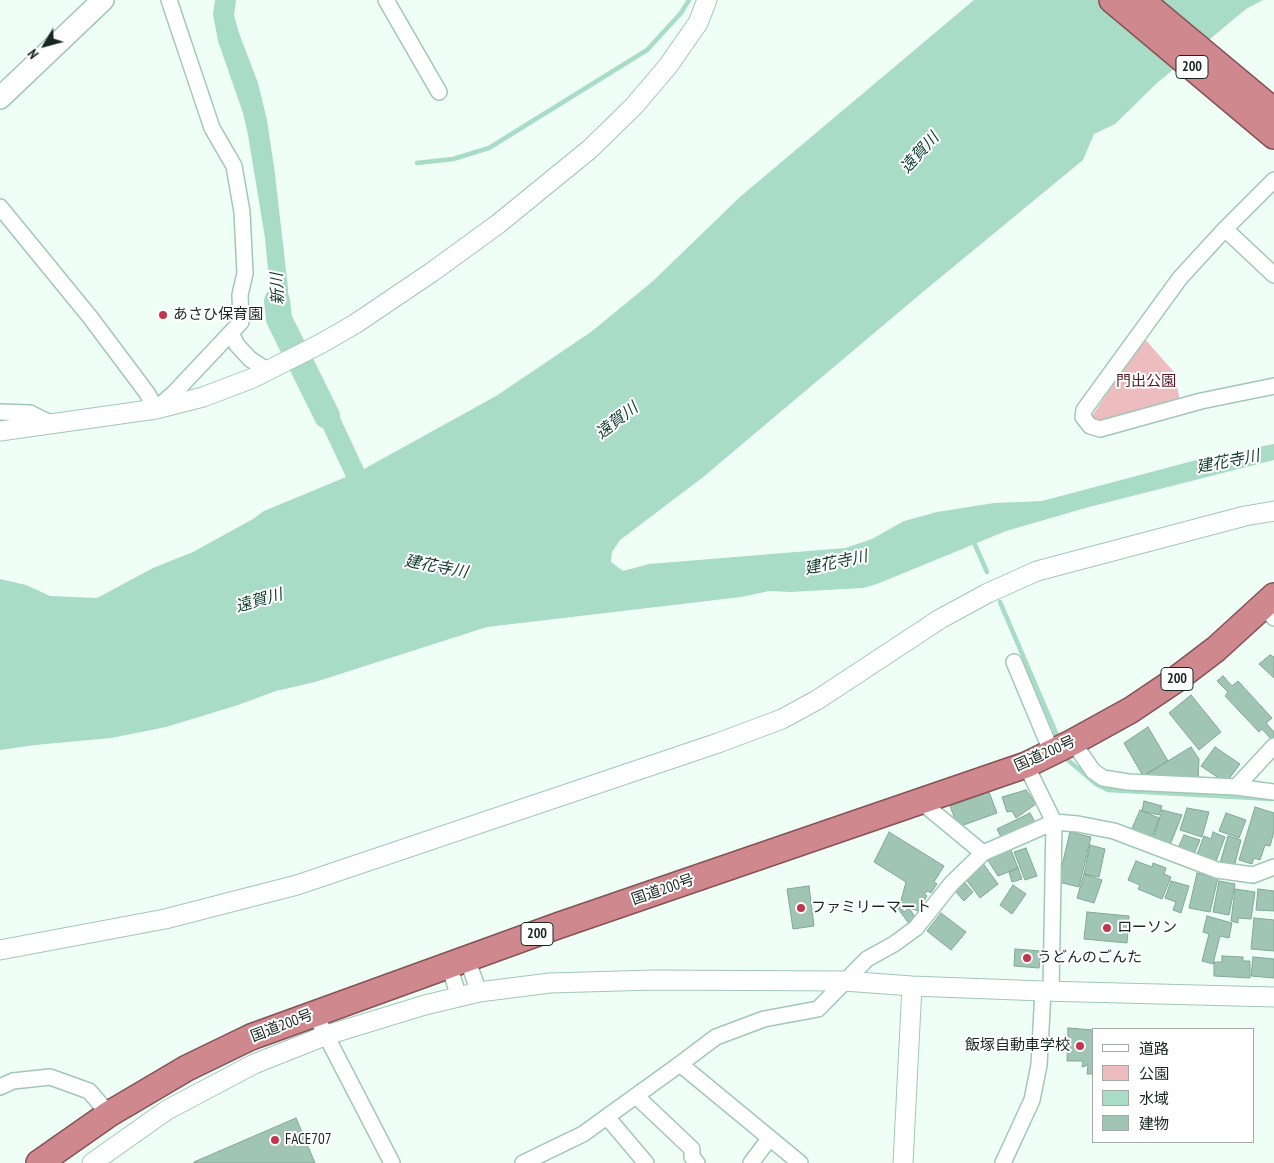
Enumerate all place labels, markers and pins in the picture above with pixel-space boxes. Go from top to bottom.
place label: あさひ保育園 [173,306,263,324]
marker: あさひ保育園 [157,309,169,321]
place label: ファミリーマート [811,899,931,917]
marker: ファミリーマート [795,902,807,914]
place label: ローソン [1117,919,1177,937]
marker: ローソン [1101,922,1113,934]
place label: うどんのごんた [1037,949,1142,967]
marker: うどんのごんた [1021,952,1033,964]
place label: 飯塚自動車学校 [965,1037,1070,1055]
marker: 飯塚自動車学校 [1074,1040,1086,1052]
place label: FACE707 [285,1131,332,1149]
marker: FACE707 [269,1134,281,1146]

